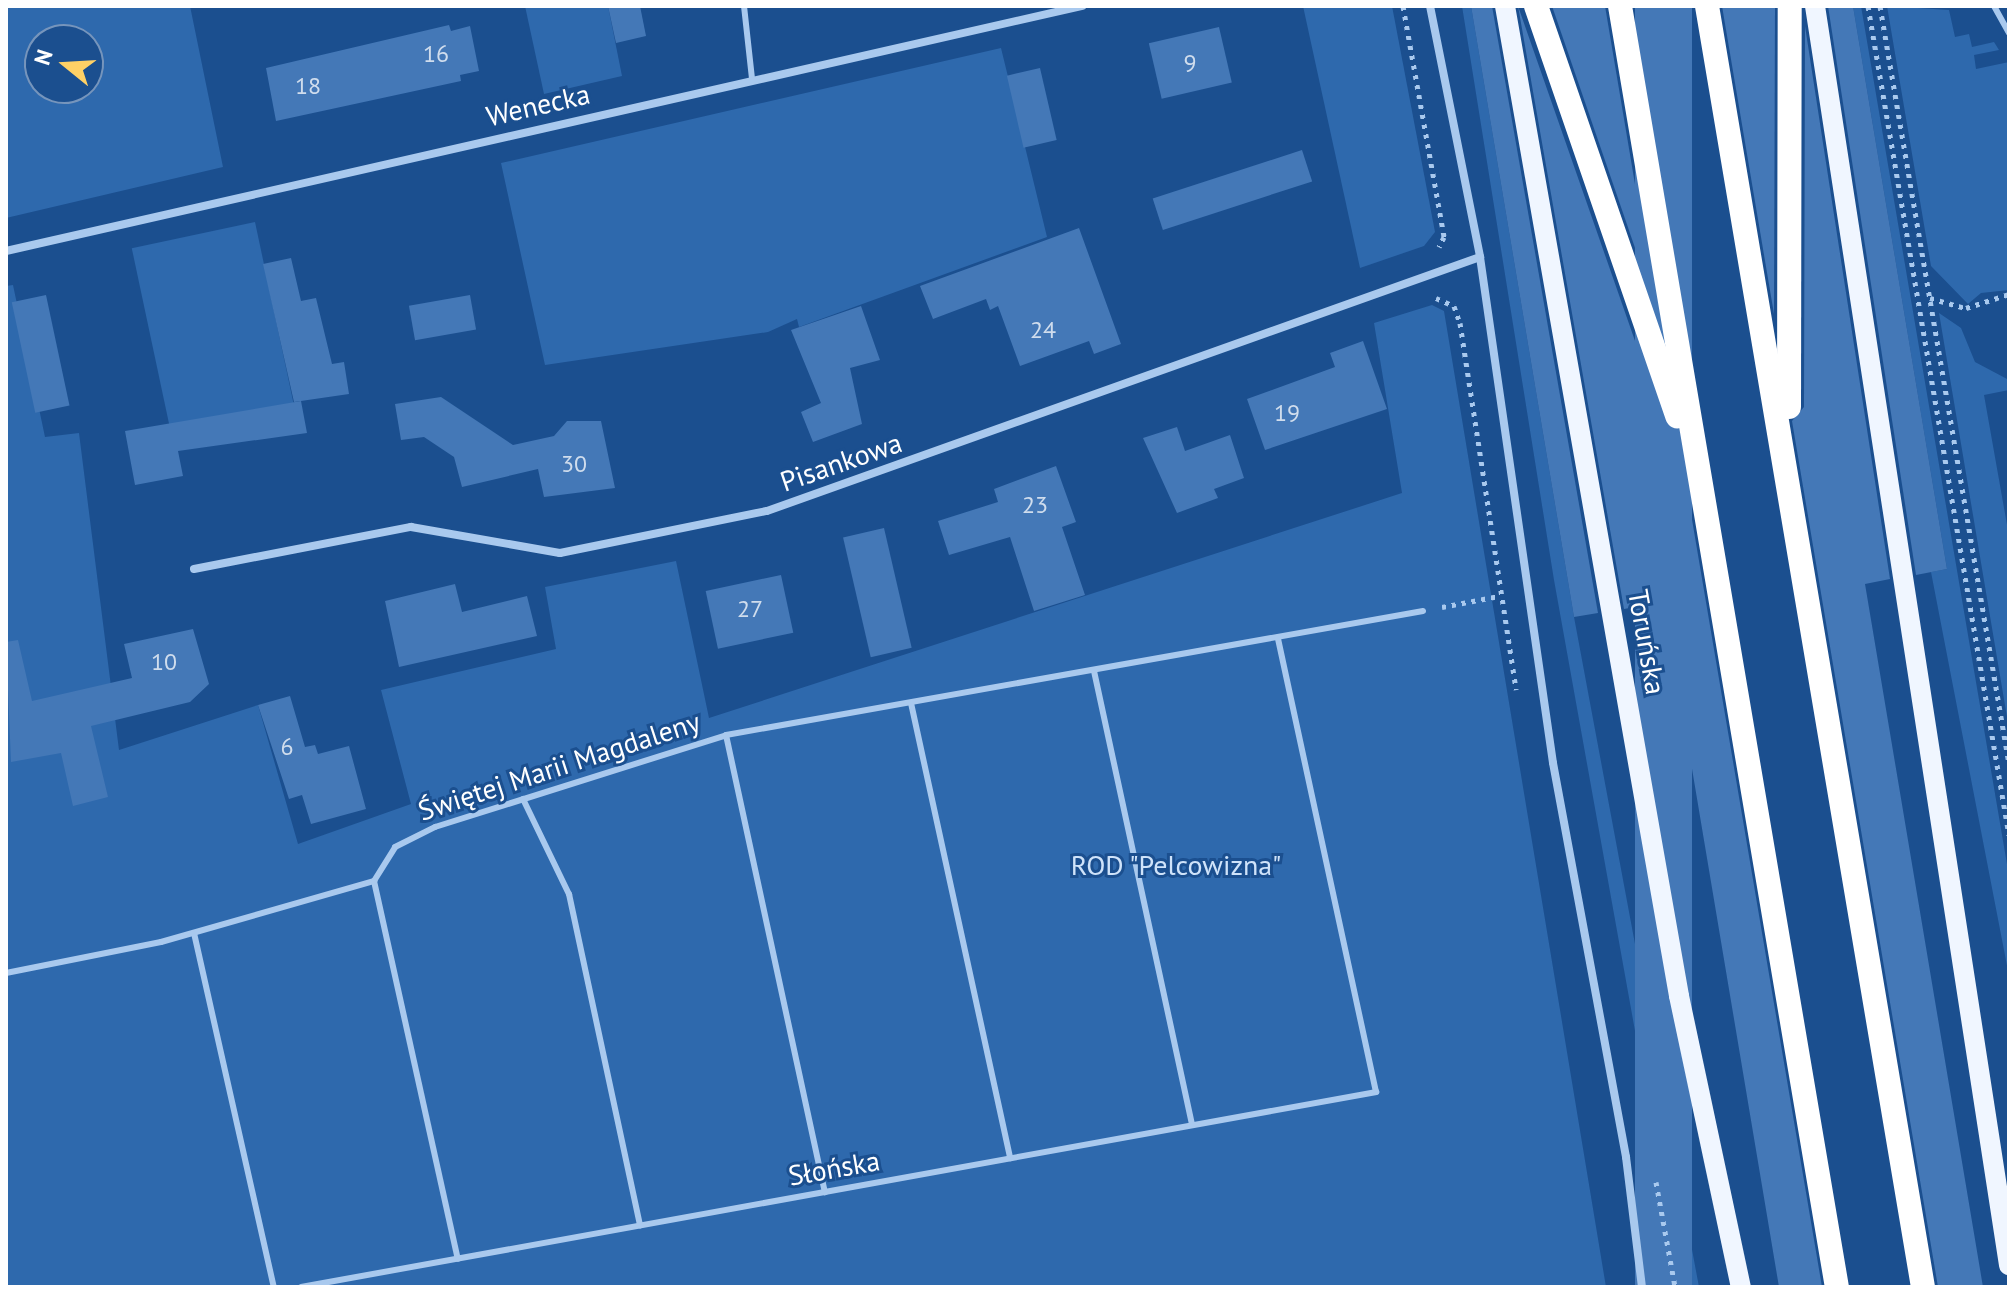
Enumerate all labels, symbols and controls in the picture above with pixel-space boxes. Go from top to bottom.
north arrow [24,24,104,104]
house number: 16 [423,40,449,68]
text: N [28,46,59,68]
house number: 9 [1183,49,1197,77]
house number: 18 [295,72,321,100]
street label: Wenecka [483,77,593,133]
house number: 24 [1030,316,1056,344]
house number: 19 [1274,399,1300,427]
street label: Pisankowa [776,426,906,498]
house number: 30 [561,450,587,478]
house number: 23 [1022,491,1048,519]
street label: Toruńska [1621,587,1673,697]
house number: 27 [737,595,763,623]
house number: 10 [151,648,177,676]
street label: Świętej Marii Magdaleny [414,705,704,827]
house number: 6 [280,733,294,761]
park label: ROD "Pelcowizna" [1070,848,1282,882]
street label: Słońska [786,1143,882,1193]

